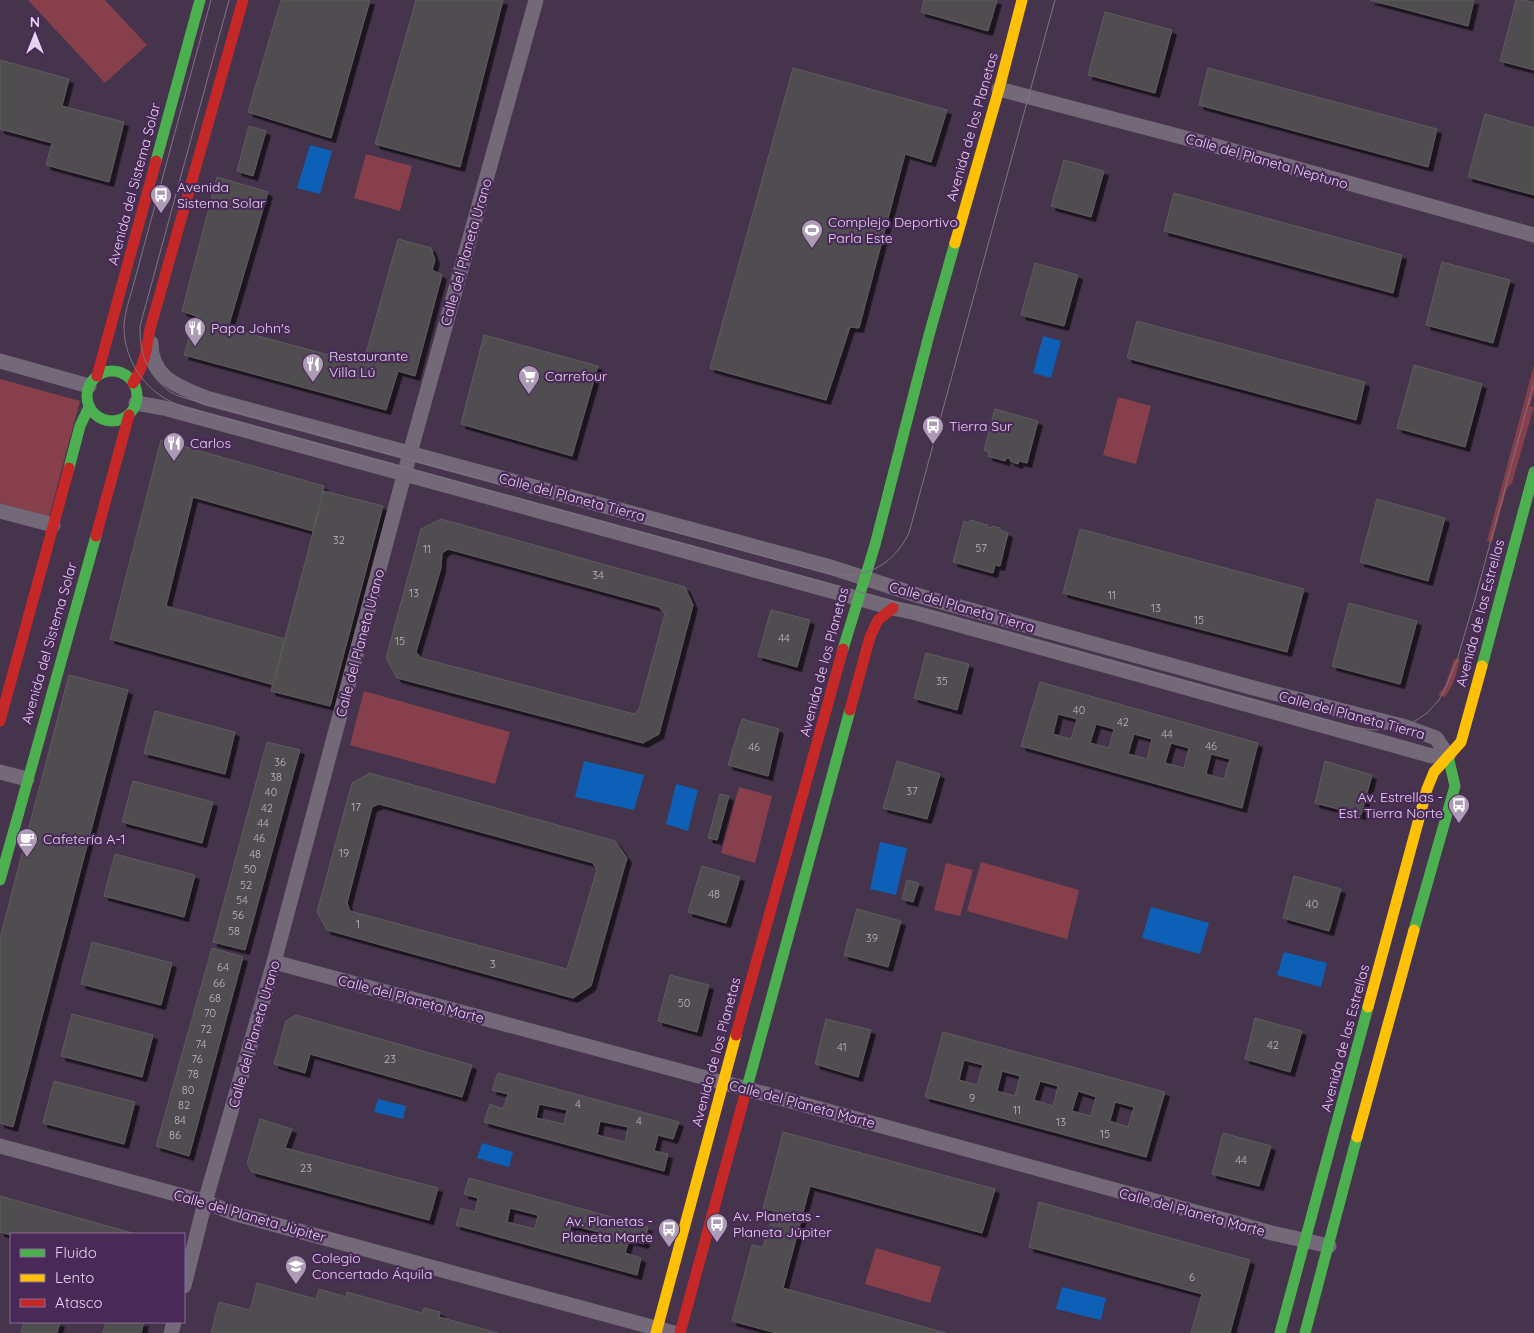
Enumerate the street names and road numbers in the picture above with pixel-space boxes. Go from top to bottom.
street label: Avenida de los Planetas [942,51,1002,203]
street label: Avenida del Sistema Solar [104,100,165,267]
street label: Calle del Planeta Neptuno [1184,129,1350,193]
street label: Calle del Planeta Urano [436,176,496,328]
street label: Calle del Planeta Tierra [497,469,647,525]
street label: Avenida de las Estrellas [1452,537,1508,689]
street label: Avenida del Sistema Solar [17,559,81,726]
street label: Calle del Planeta Urano [332,567,388,719]
street label: Calle del Planeta Tierra [887,578,1037,636]
street label: Avenida de los Planetas [795,585,853,739]
street label: Calle del Planeta Tierra [1277,687,1427,743]
street label: Calle del Planeta Urano [224,958,284,1110]
street label: Avenida de las Estrellas [1317,962,1373,1114]
street label: Calle del Planeta Marte [336,971,486,1027]
street label: Avenida de los Planetas [687,975,745,1129]
street label: Calle del Planeta Marte [727,1076,877,1132]
street label: Calle del Planeta Marte [1117,1184,1267,1240]
street label: Calle del Planeta Júpiter [172,1186,329,1247]

